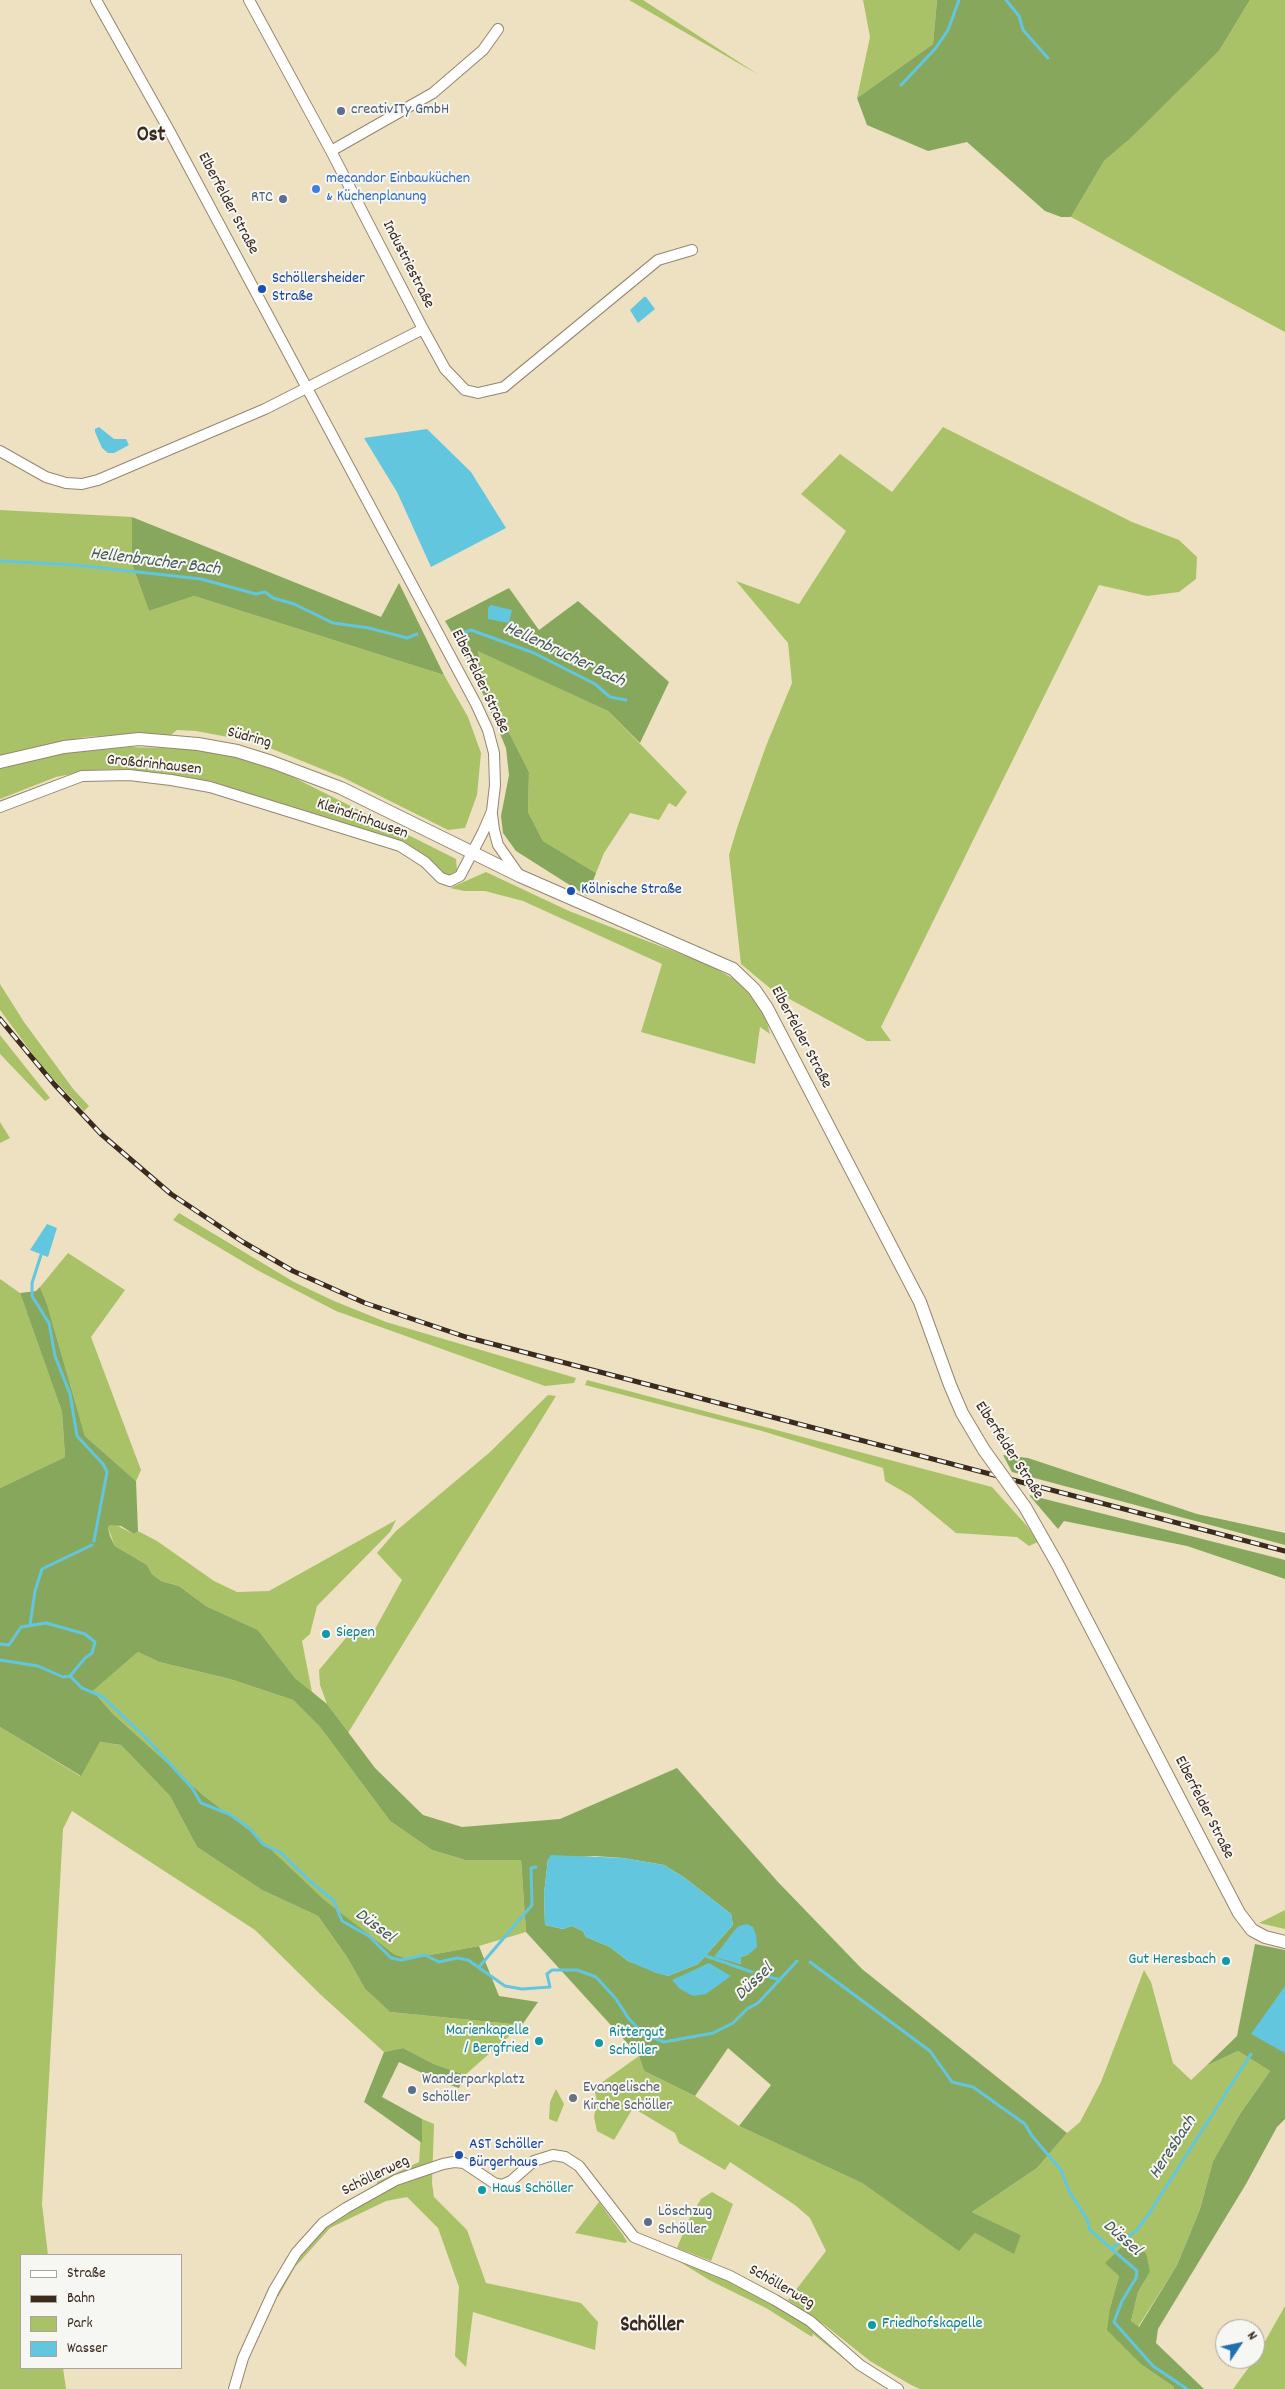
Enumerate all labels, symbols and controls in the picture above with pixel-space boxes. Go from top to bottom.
place label: creativITy GmbH [351,101,449,121]
marker: creativITy GmbH [335,105,347,117]
district label: Ost [137,124,165,150]
street label: Elberfelder Straße [192,150,262,258]
place label: mecandor Einbauküchen & Küchenplanung [326,170,470,208]
marker: mecandor Einbauküchen & Küchenplanung [310,183,322,195]
place label: RTC [251,189,273,209]
marker: RTC [277,193,289,205]
street label: Industriestraße [377,218,437,312]
place label: Schöllersheider Straße [272,270,365,308]
marker: Schöllersheider Straße [256,283,268,295]
water label: Hellenbrucher Bach [89,544,221,582]
water label: Hellenbrucher Bach [500,619,628,693]
street label: Elberfelder Straße [446,627,512,737]
street label: Südring [225,724,273,754]
street label: Großdrinhausen [106,751,202,781]
street label: Kleindrinhausen [314,795,410,845]
place label: Kölnische Straße [581,881,682,901]
marker: Kölnische Straße [565,885,577,897]
street label: Elberfelder Straße [765,984,835,1092]
street label: Elberfelder Straße [969,1399,1047,1503]
place label: Siepen [336,1624,375,1644]
marker: Siepen [320,1628,332,1640]
street label: Elberfelder Straße [1169,1753,1237,1863]
water label: Düssel [350,1905,398,1949]
place label: Gut Heresbach [1128,1951,1216,1971]
marker: Gut Heresbach [1220,1955,1232,1967]
water label: Düssel [731,1960,779,2006]
place label: Marienkapelle / Bergfried [446,2022,529,2060]
place label: Rittergut Schöller [609,2024,664,2062]
marker: Marienkapelle / Bergfried [533,2035,545,2047]
marker: Rittergut Schöller [593,2037,605,2049]
place label: Wanderparkplatz Schöller [422,2071,525,2109]
place label: Evangelische Kirche Schöller [583,2079,672,2117]
marker: Wanderparkplatz Schöller [406,2084,418,2096]
marker: Evangelische Kirche Schöller [567,2092,579,2104]
water label: Heresbach [1146,2112,1202,2184]
place label: AST Schöller Bürgerhaus [469,2136,543,2174]
marker: AST Schöller Bürgerhaus [453,2149,465,2161]
street label: Schöllerweg [339,2152,413,2202]
place label: Haus Schöller [492,2180,574,2200]
marker: Haus Schöller [476,2184,488,2196]
place label: Löschzug Schöller [658,2203,712,2241]
marker: Löschzug Schöller [642,2216,654,2228]
water label: Düssel [1097,2216,1145,2262]
legend [20,2254,182,2369]
street label: Schöllerweg [745,2261,817,2315]
text: Straße [67,2263,105,2285]
text: Bahn [67,2288,95,2310]
text: Park [67,2313,93,2335]
district label: Schöller [620,2314,684,2340]
place label: Friedhofskapelle [882,2315,982,2335]
marker: Friedhofskapelle [866,2319,878,2331]
north arrow [1215,2319,1265,2369]
text: N [1241,2328,1262,2345]
text: Wasser [67,2338,107,2360]

